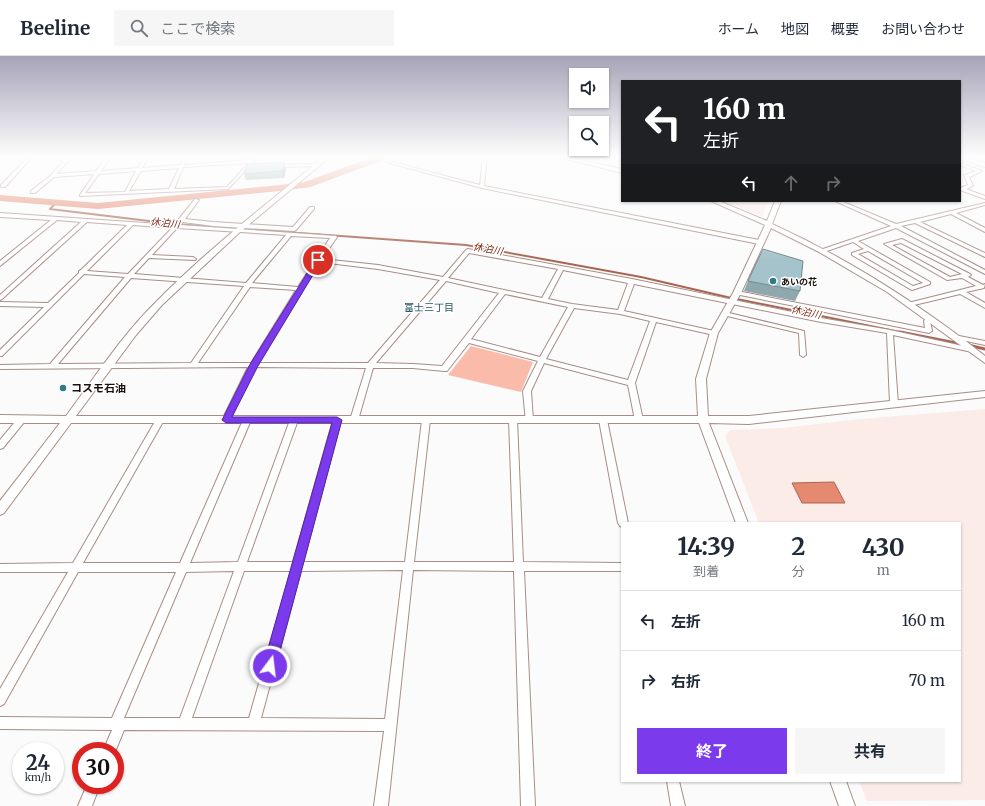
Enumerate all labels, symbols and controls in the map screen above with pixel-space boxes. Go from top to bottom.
search box [114,10,394,46]
text: Beeline [20,16,90,40]
icon: search [128,17,150,39]
text: ここで検索 [160,19,235,38]
text: ホーム [717,20,759,38]
text: 地図 [781,20,809,38]
text: 概要 [831,20,859,38]
text: お問い合わせ [881,20,965,38]
map controls [569,68,609,156]
button: sound [569,68,609,108]
text: 160 m [703,91,785,127]
icon: left [637,96,689,148]
button: search [569,116,609,156]
text: 左折 [703,129,739,152]
icon: left [738,172,760,194]
icon: ahead [780,172,802,194]
icon: right [822,172,844,194]
water label: 休泊川 [149,215,182,231]
water label: 休泊川 [472,240,505,258]
pin [301,243,335,277]
icon: arrive [307,249,329,271]
marker: あいの花 [768,276,778,286]
place label: あいの花 [781,276,817,287]
district label: 富士三丁目 [404,301,454,314]
water label: 休泊川 [790,303,823,322]
place label: コスモ石油 [71,381,126,395]
marker: コスモ石油 [58,383,68,393]
text: 14:39 [677,531,735,562]
text: 2 [791,531,805,562]
text: 430 [862,532,905,563]
text: m [877,562,890,579]
text: 到着 [693,563,719,580]
text: 分 [792,563,805,580]
icon: left [637,610,659,632]
text: 160 m [902,611,945,630]
text: 左折 [671,612,701,631]
position arrow [249,645,291,687]
icon: right [637,670,659,692]
text: 70 m [909,671,945,690]
text: 右折 [671,672,701,691]
button: 終了 [637,728,787,774]
button: 共有 [795,728,945,774]
speed limit sign: 30 [72,742,124,794]
text: 24 [26,750,50,775]
text: km/h [25,771,51,784]

